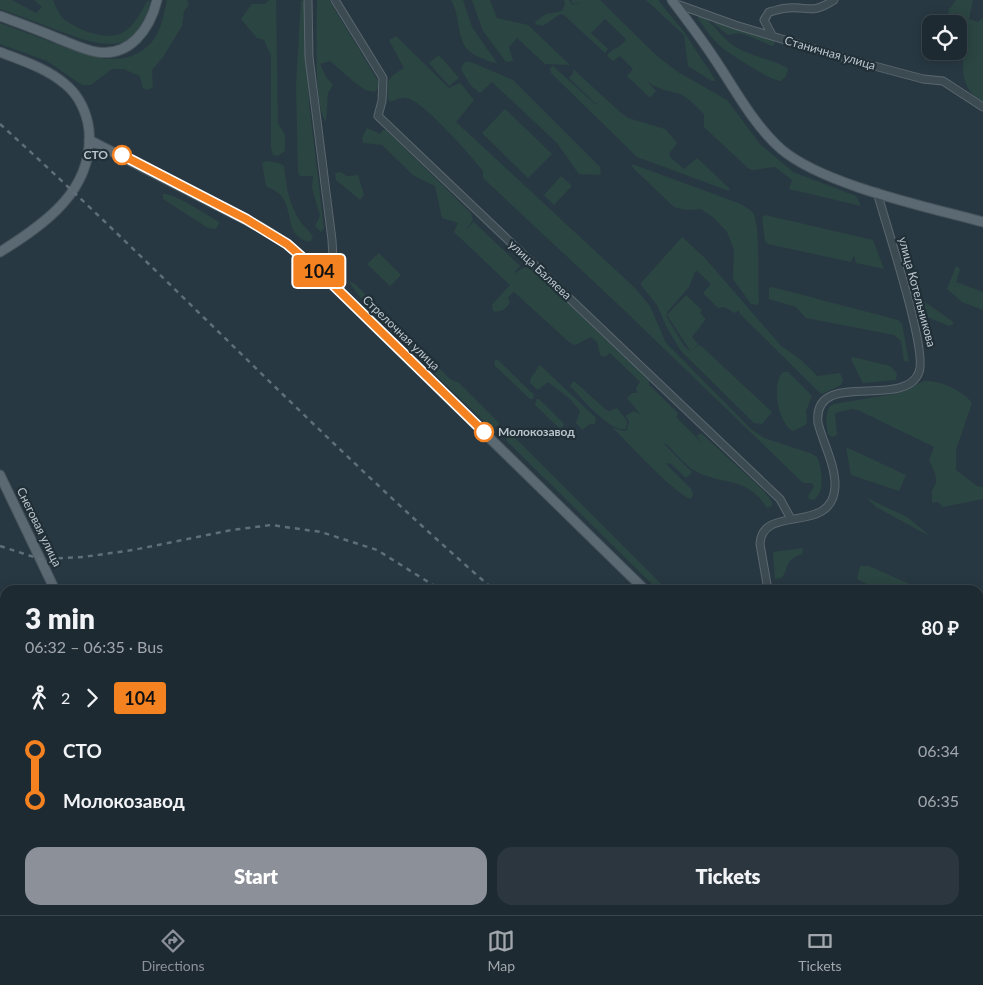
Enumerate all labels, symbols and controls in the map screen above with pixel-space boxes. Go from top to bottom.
map controls [922,15,967,60]
button: locate [922,15,967,60]
street label: Станичная улица [783,32,877,73]
marker: СТО [112,145,132,165]
place label: СТО [83,147,108,162]
street label: улица Котельникова [896,235,939,349]
street label: улица Баляева [506,237,575,303]
line badge: 104 [290,255,348,287]
text: 104 [303,260,335,282]
street label: Стрелочная улица [360,292,443,373]
marker: Молокозавод [474,422,494,442]
place label: Молокозавод [498,424,575,439]
street label: Снеговая улица [14,485,65,569]
text: 3 min [25,601,95,635]
text: 80 ₽ [921,616,959,639]
text: 06:32 – 06:35 · Bus [25,637,163,656]
icon: walk [25,684,53,712]
icon: forward [78,684,106,712]
text: 104 [124,687,156,709]
text: 2 [61,688,70,707]
text: СТО [63,739,102,762]
text: 06:34 [918,741,959,760]
text: Молокозавод [63,789,185,812]
text: 06:35 [918,791,959,810]
button: Start [25,847,487,905]
button: Tickets [497,847,959,905]
tab: Directions [141,927,205,974]
tab: Map [487,927,515,974]
tab: Tickets [798,927,842,974]

